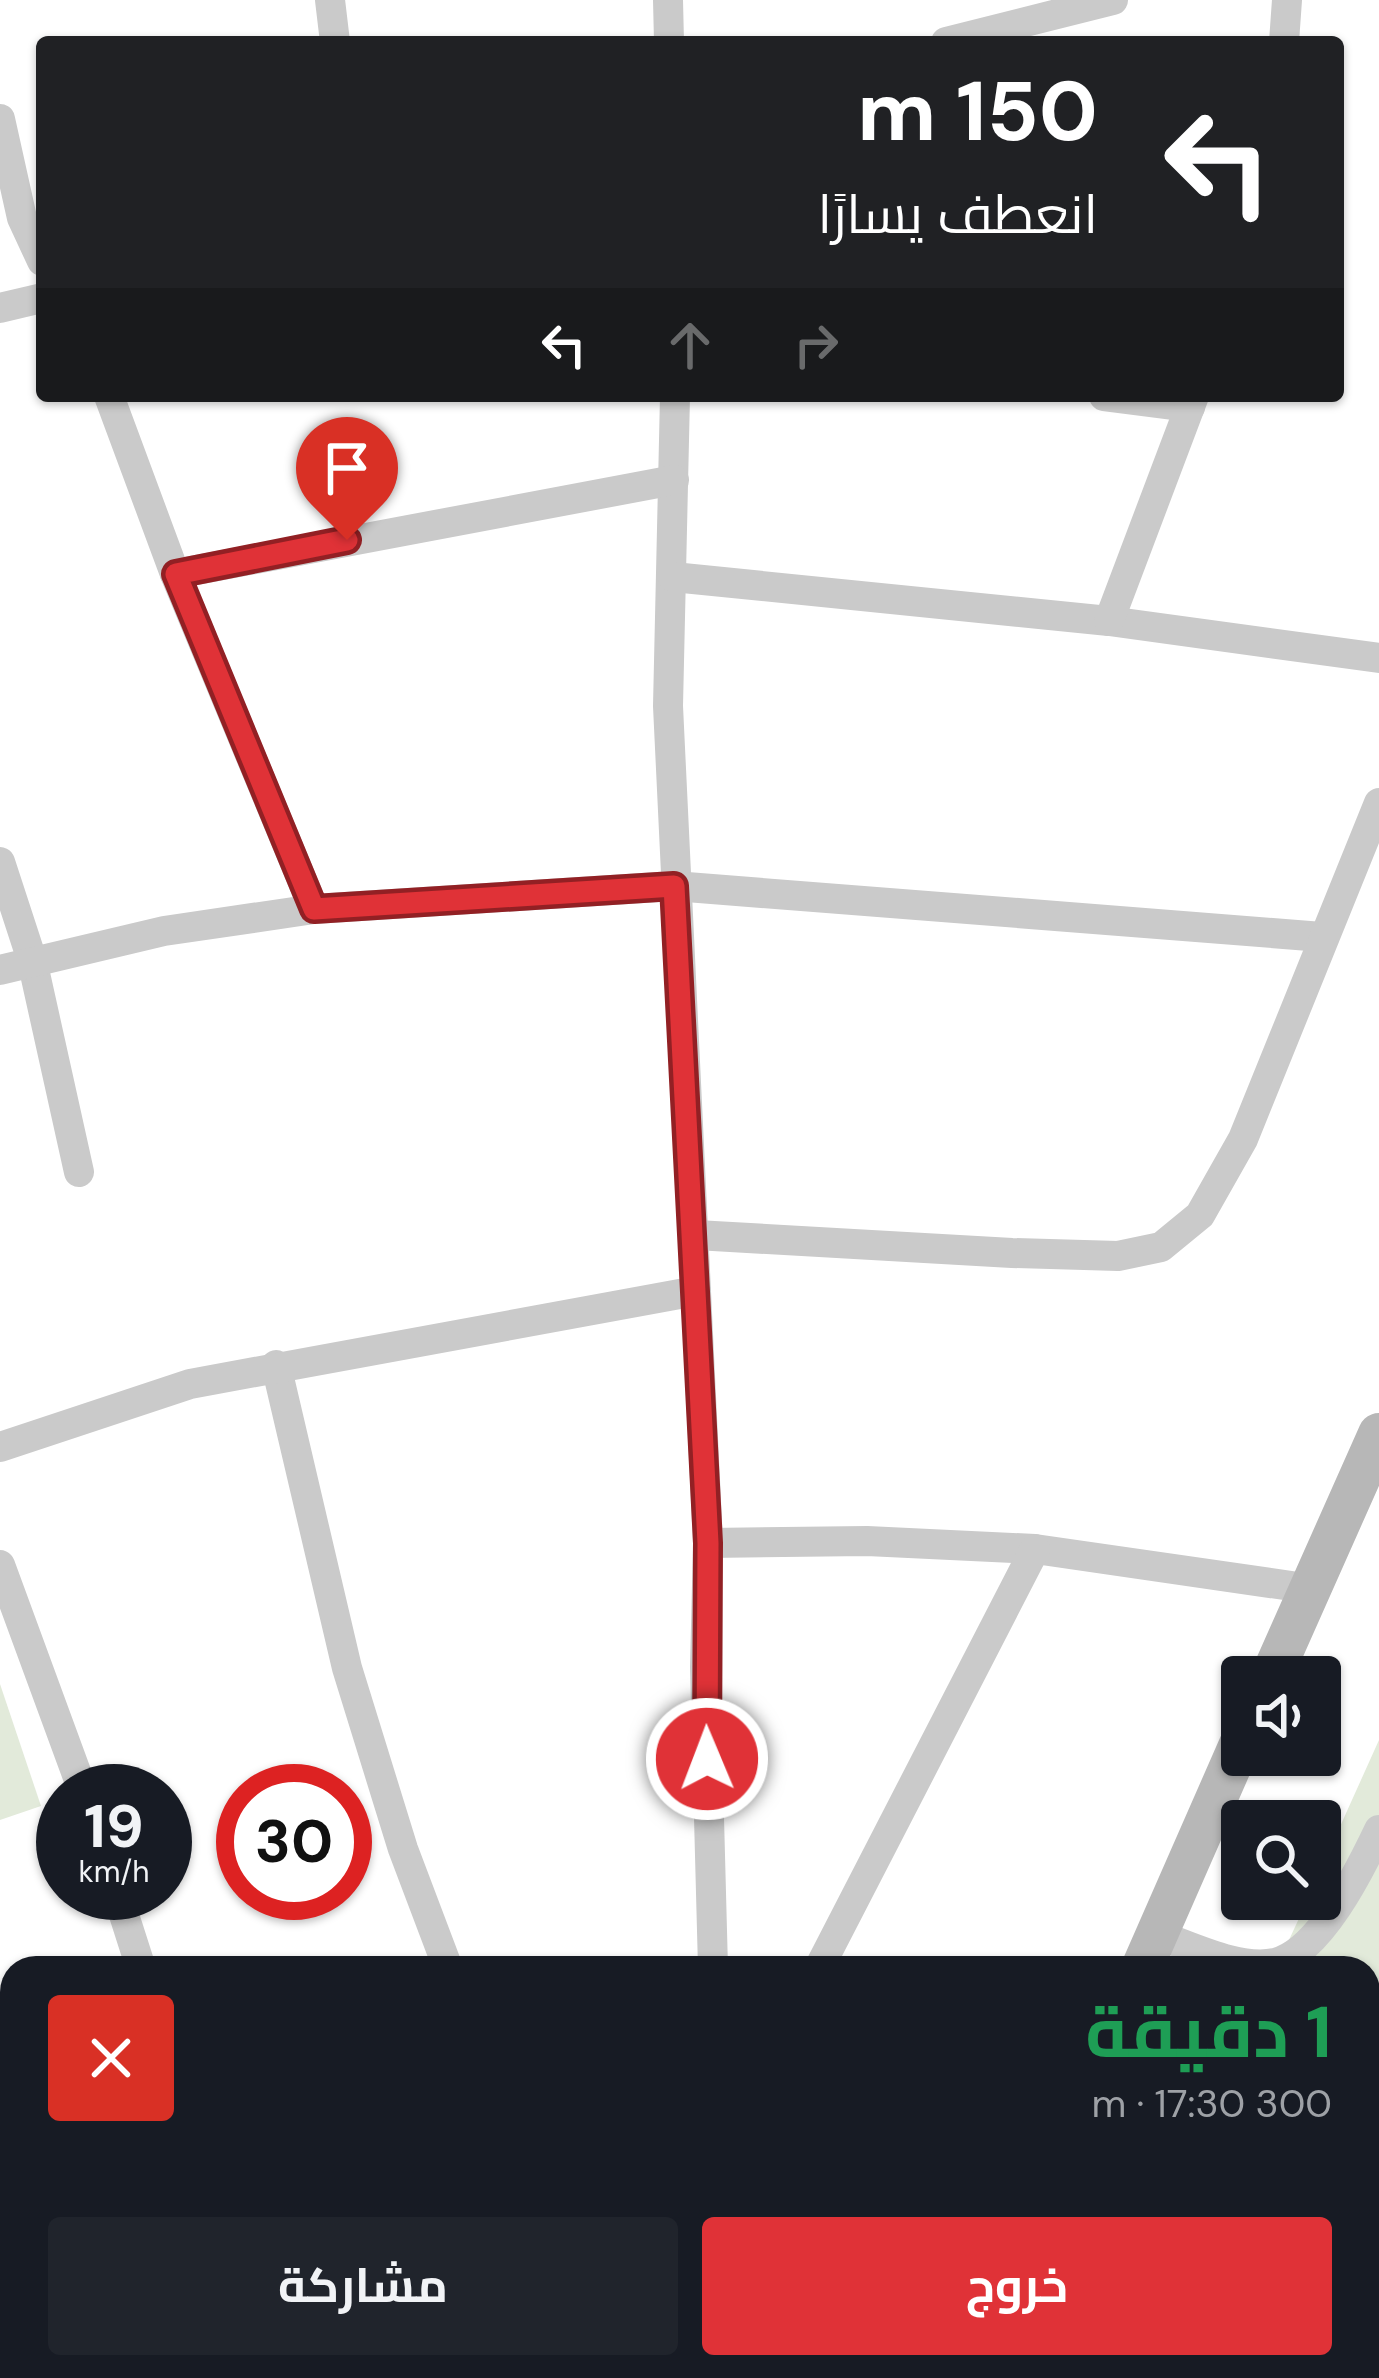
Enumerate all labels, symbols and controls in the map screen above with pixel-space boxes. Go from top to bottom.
text: 150 m [857,57,1098,166]
icon: left [1140,84,1296,240]
text: انعطف يسارًا [817,179,1098,250]
icon: left [531,312,597,378]
icon: ahead [657,312,723,378]
icon: right [783,312,849,378]
pin [296,417,398,540]
icon: arrive [314,435,380,501]
map controls [1221,1656,1341,1920]
button: sound [1221,1656,1341,1776]
position arrow [644,1696,770,1822]
speed limit sign: 30 [216,1764,372,1920]
text: 19 [84,1787,144,1866]
button: search [1221,1800,1341,1920]
text: km/h [79,1852,149,1891]
text: 1 دقيقة [1085,1986,1332,2079]
button: close [48,1995,174,2121]
text: 300 m · 17:30 [1091,2078,1332,2129]
button: مشاركة [48,2217,678,2355]
button: خروج [702,2217,1332,2355]

